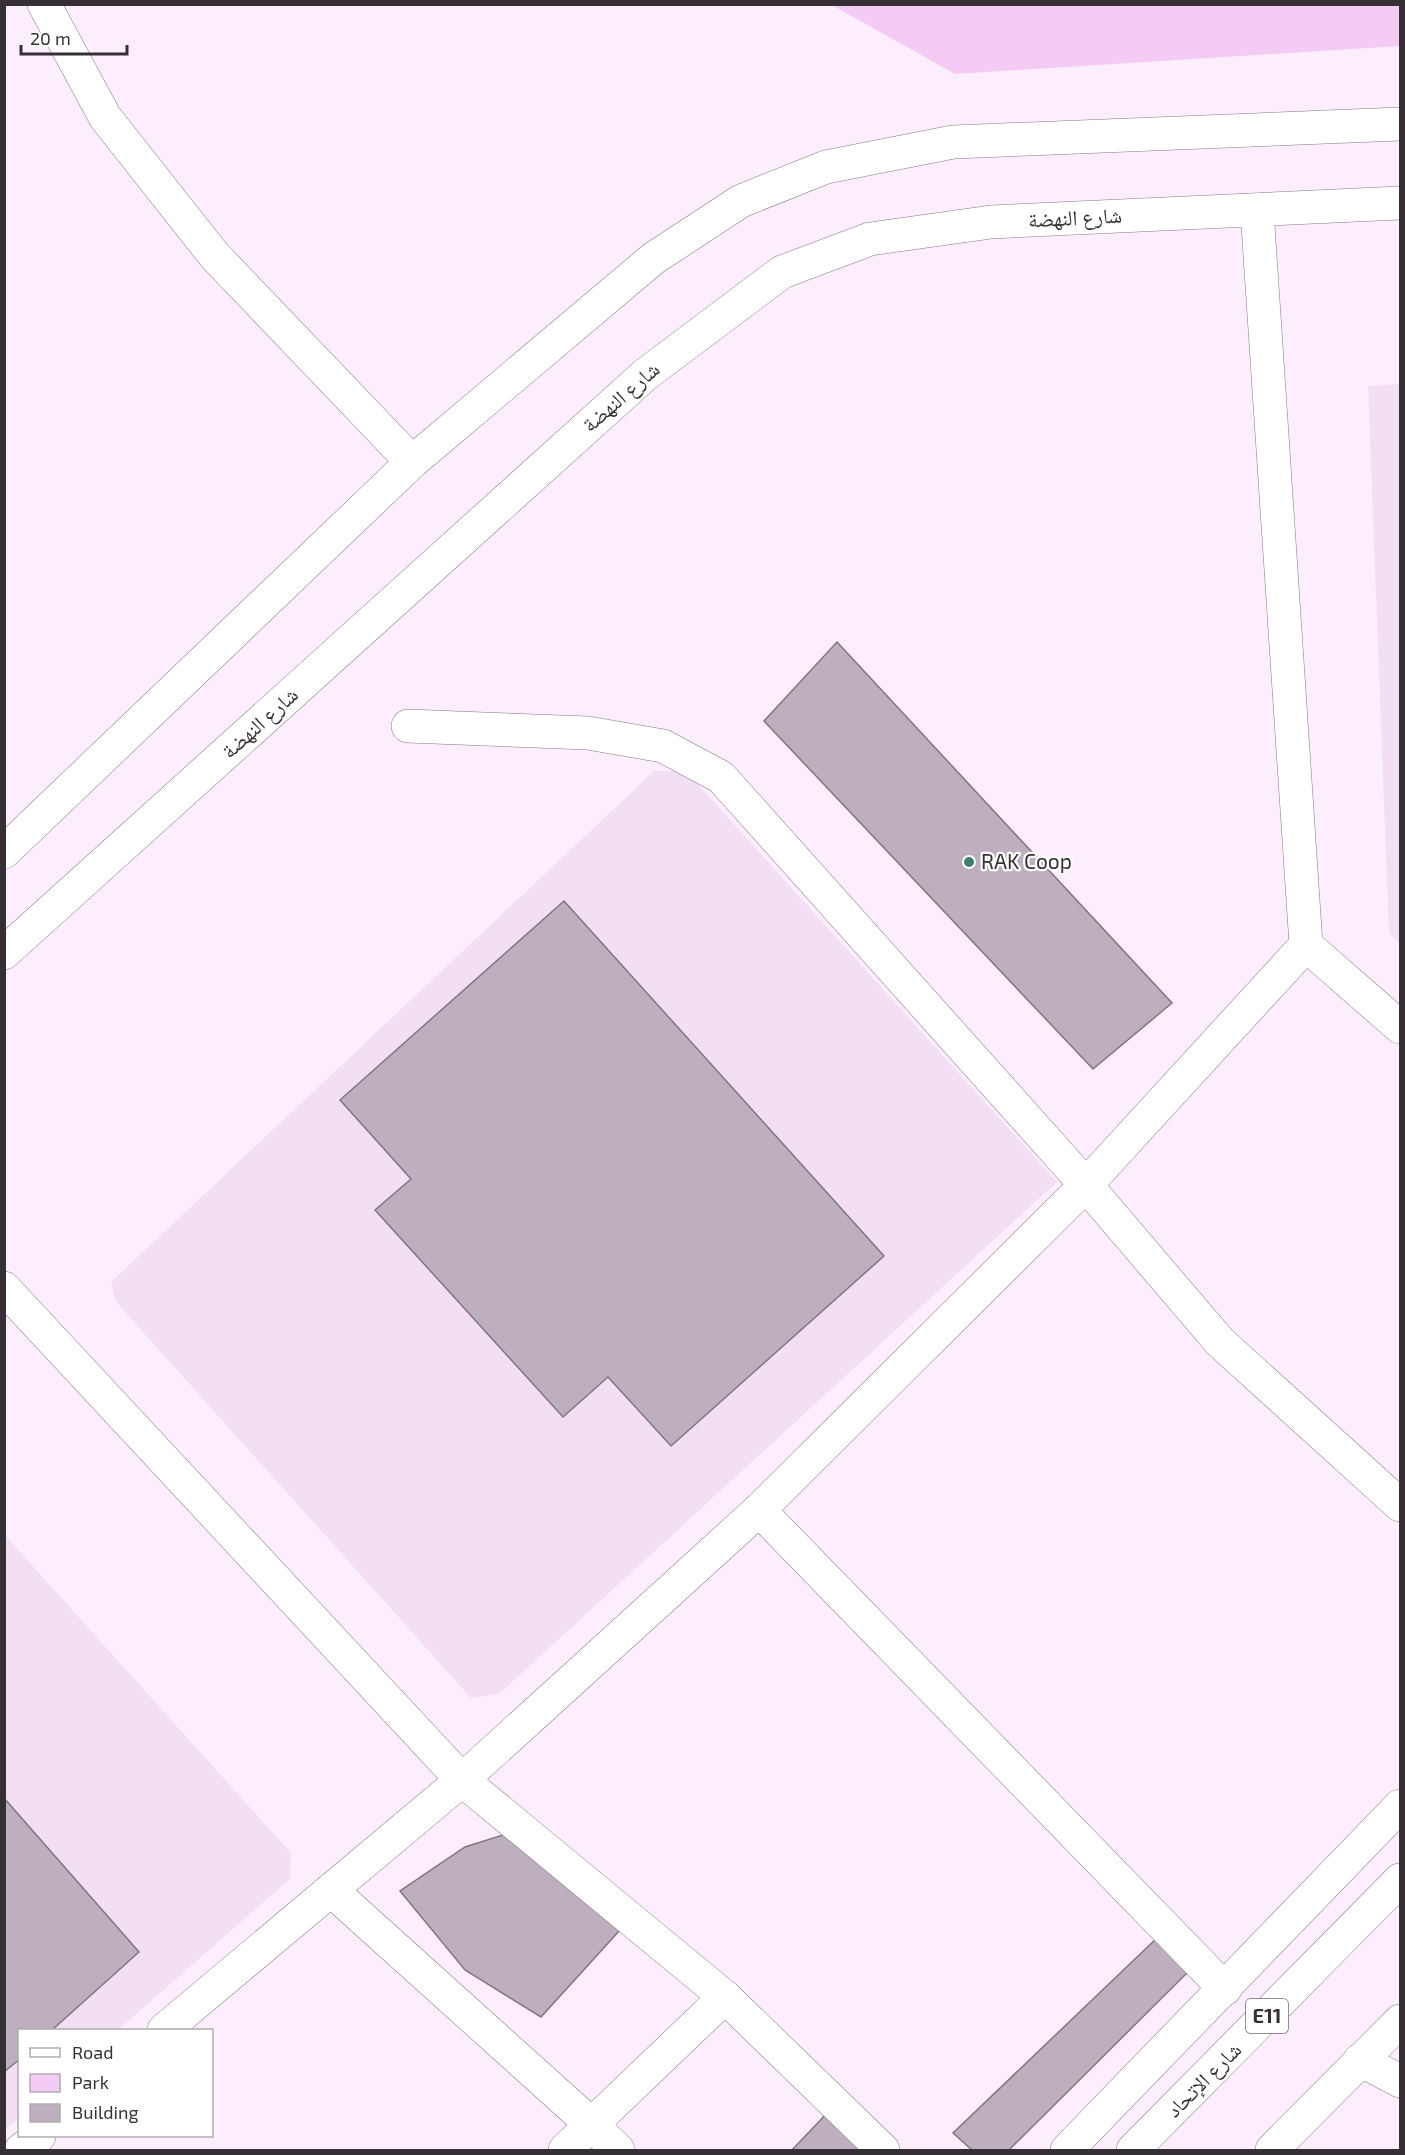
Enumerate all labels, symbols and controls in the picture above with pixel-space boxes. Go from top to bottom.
scale bar [21,18,128,56]
text: 20 m [30,27,71,49]
street label: شارع النهضة [1027,202,1123,233]
street label: شارع النهضة [576,356,665,438]
street label: شارع النهضة [216,681,304,764]
place label: RAK Coop [981,848,1072,873]
marker: RAK Coop [962,855,976,869]
road number: E11 [1246,1999,1288,2033]
legend [18,2029,213,2137]
street label: شارع الإتحاد [1160,2036,1247,2123]
text: Road [72,2041,113,2063]
text: Park [72,2071,109,2093]
text: Building [72,2101,139,2123]

